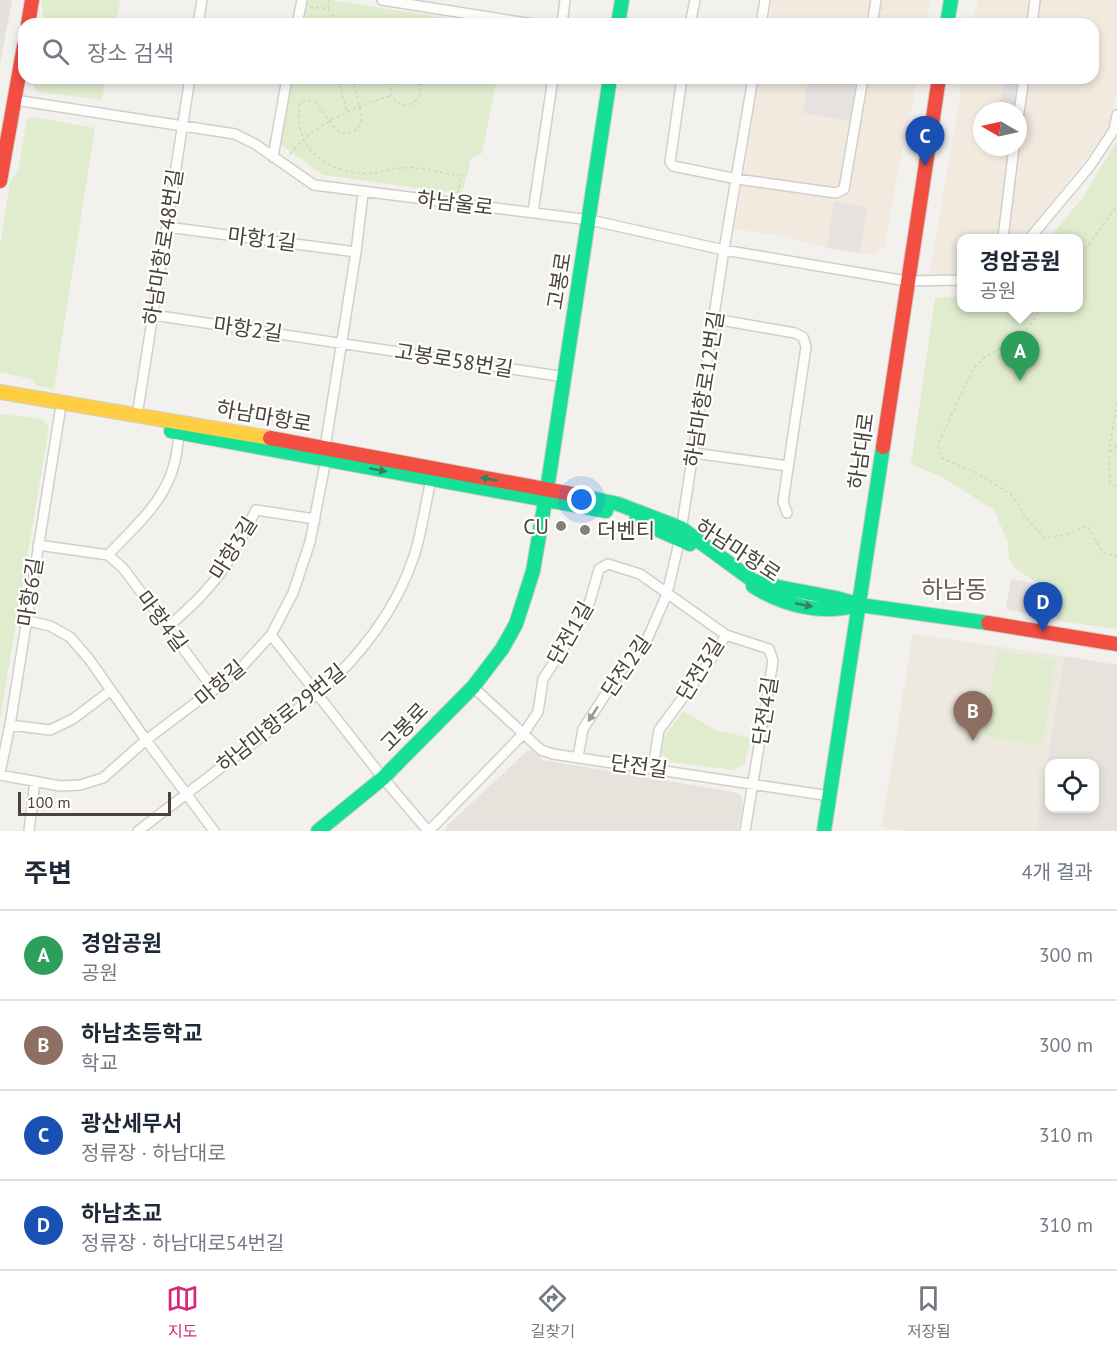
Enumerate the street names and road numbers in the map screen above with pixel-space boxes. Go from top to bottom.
street label: 하남마항로48번길 [137,167,189,327]
street label: 하남울로 [415,185,495,221]
street label: 마항1길 [226,221,298,257]
street label: 고봉로 [541,250,577,312]
street label: 하남마항로12번길 [678,309,730,469]
street label: 마항2길 [212,311,284,347]
street label: 고봉로58번길 [393,337,515,383]
street label: 하남마항로 [214,394,314,438]
street label: 하남대로 [842,411,880,491]
street label: 마항3길 [203,511,263,585]
street label: 하남마항로 [690,512,786,588]
street label: 마항6길 [11,556,49,628]
street label: 마항4길 [130,585,194,657]
street label: 단전1길 [541,596,599,670]
street label: 단전2길 [595,630,657,702]
street label: 단전3길 [670,632,730,706]
street label: 마항길 [189,654,251,712]
street label: 하남마항로29번길 [211,658,351,778]
street label: 단전4길 [746,675,784,747]
street label: 고봉로 [374,697,434,757]
street label: 단전길 [608,749,670,783]

